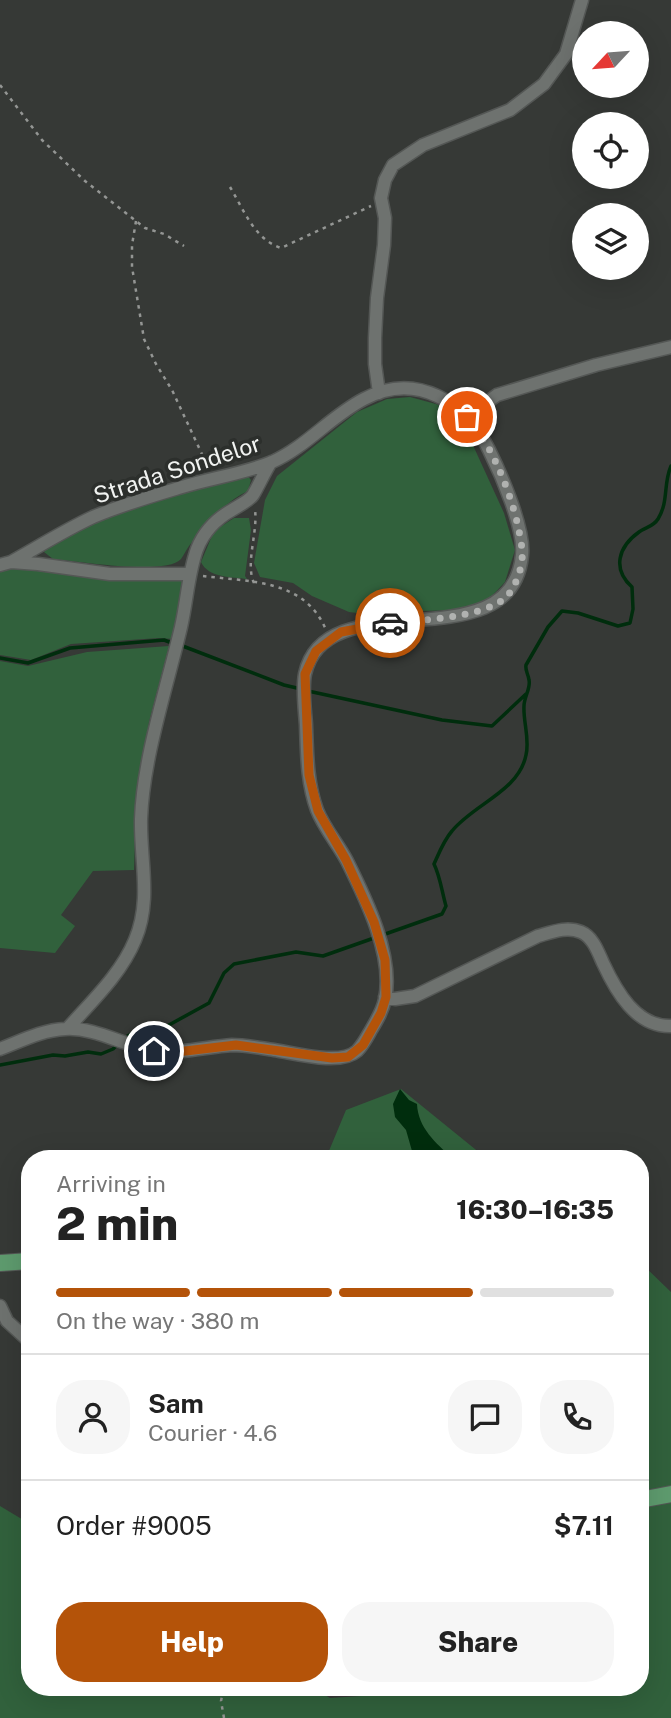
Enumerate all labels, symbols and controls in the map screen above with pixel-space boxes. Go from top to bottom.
north arrow [572,21,649,98]
map controls [572,21,649,280]
button: locate [572,112,649,189]
button: layers [572,203,649,280]
pin [437,387,497,447]
icon: bag [448,398,486,436]
street label: Strada Sondelor [90,429,264,509]
courier [355,588,425,658]
icon: car [371,604,409,642]
pin [124,1021,184,1081]
icon: home [135,1032,173,1070]
text: Arriving in [56,1170,166,1197]
text: 16:30–16:35 [456,1194,614,1225]
text: 2 min [56,1196,178,1250]
text: On the way · 380 m [56,1307,259,1334]
button: person [56,1380,130,1454]
button: chat [448,1380,522,1454]
button: phone [540,1380,614,1454]
text: Sam [148,1388,204,1419]
text: Courier · 4.6 [148,1419,277,1446]
text: Order #9005 [56,1510,212,1541]
text: $7.11 [554,1510,614,1541]
button: Help [56,1602,328,1682]
button: Share [342,1602,614,1682]

